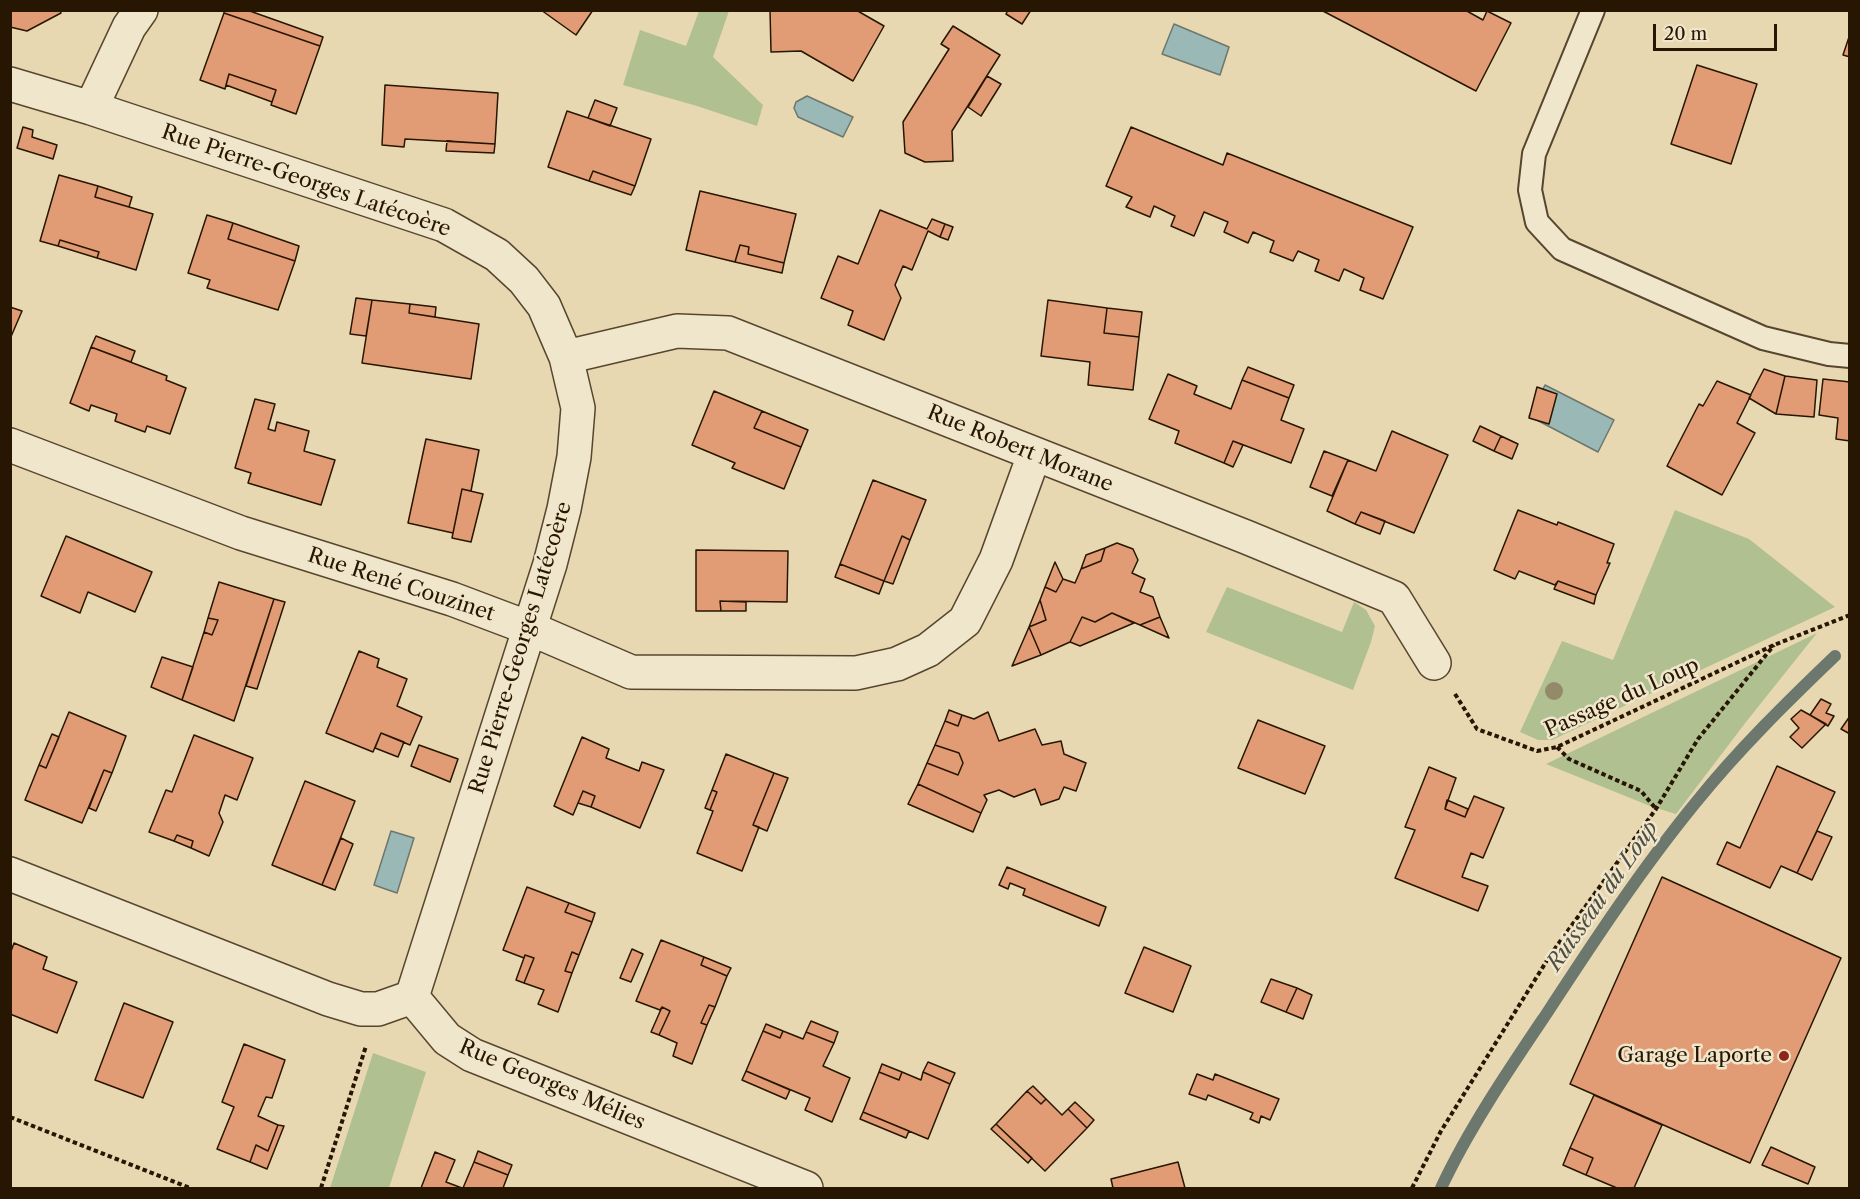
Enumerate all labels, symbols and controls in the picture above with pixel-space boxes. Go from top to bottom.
scale bar [1656,12,1780,50]
text: 20 m [1664,23,1707,45]
street label: Rue Pierre-Georges Latécoère [158,120,454,242]
street label: Rue Robert Morane [923,400,1117,498]
street label: Rue Pierre-Georges Latécoère [464,499,578,797]
street label: Rue René Couzinet [305,543,497,627]
street label: Passage du Loup [1541,653,1703,743]
water label: Ruisseau du Loup [1541,816,1665,976]
street label: Rue Georges Mélies [455,1034,649,1136]
place label: Garage Laporte [1617,1043,1772,1069]
marker: Garage Laporte [1777,1049,1791,1063]

